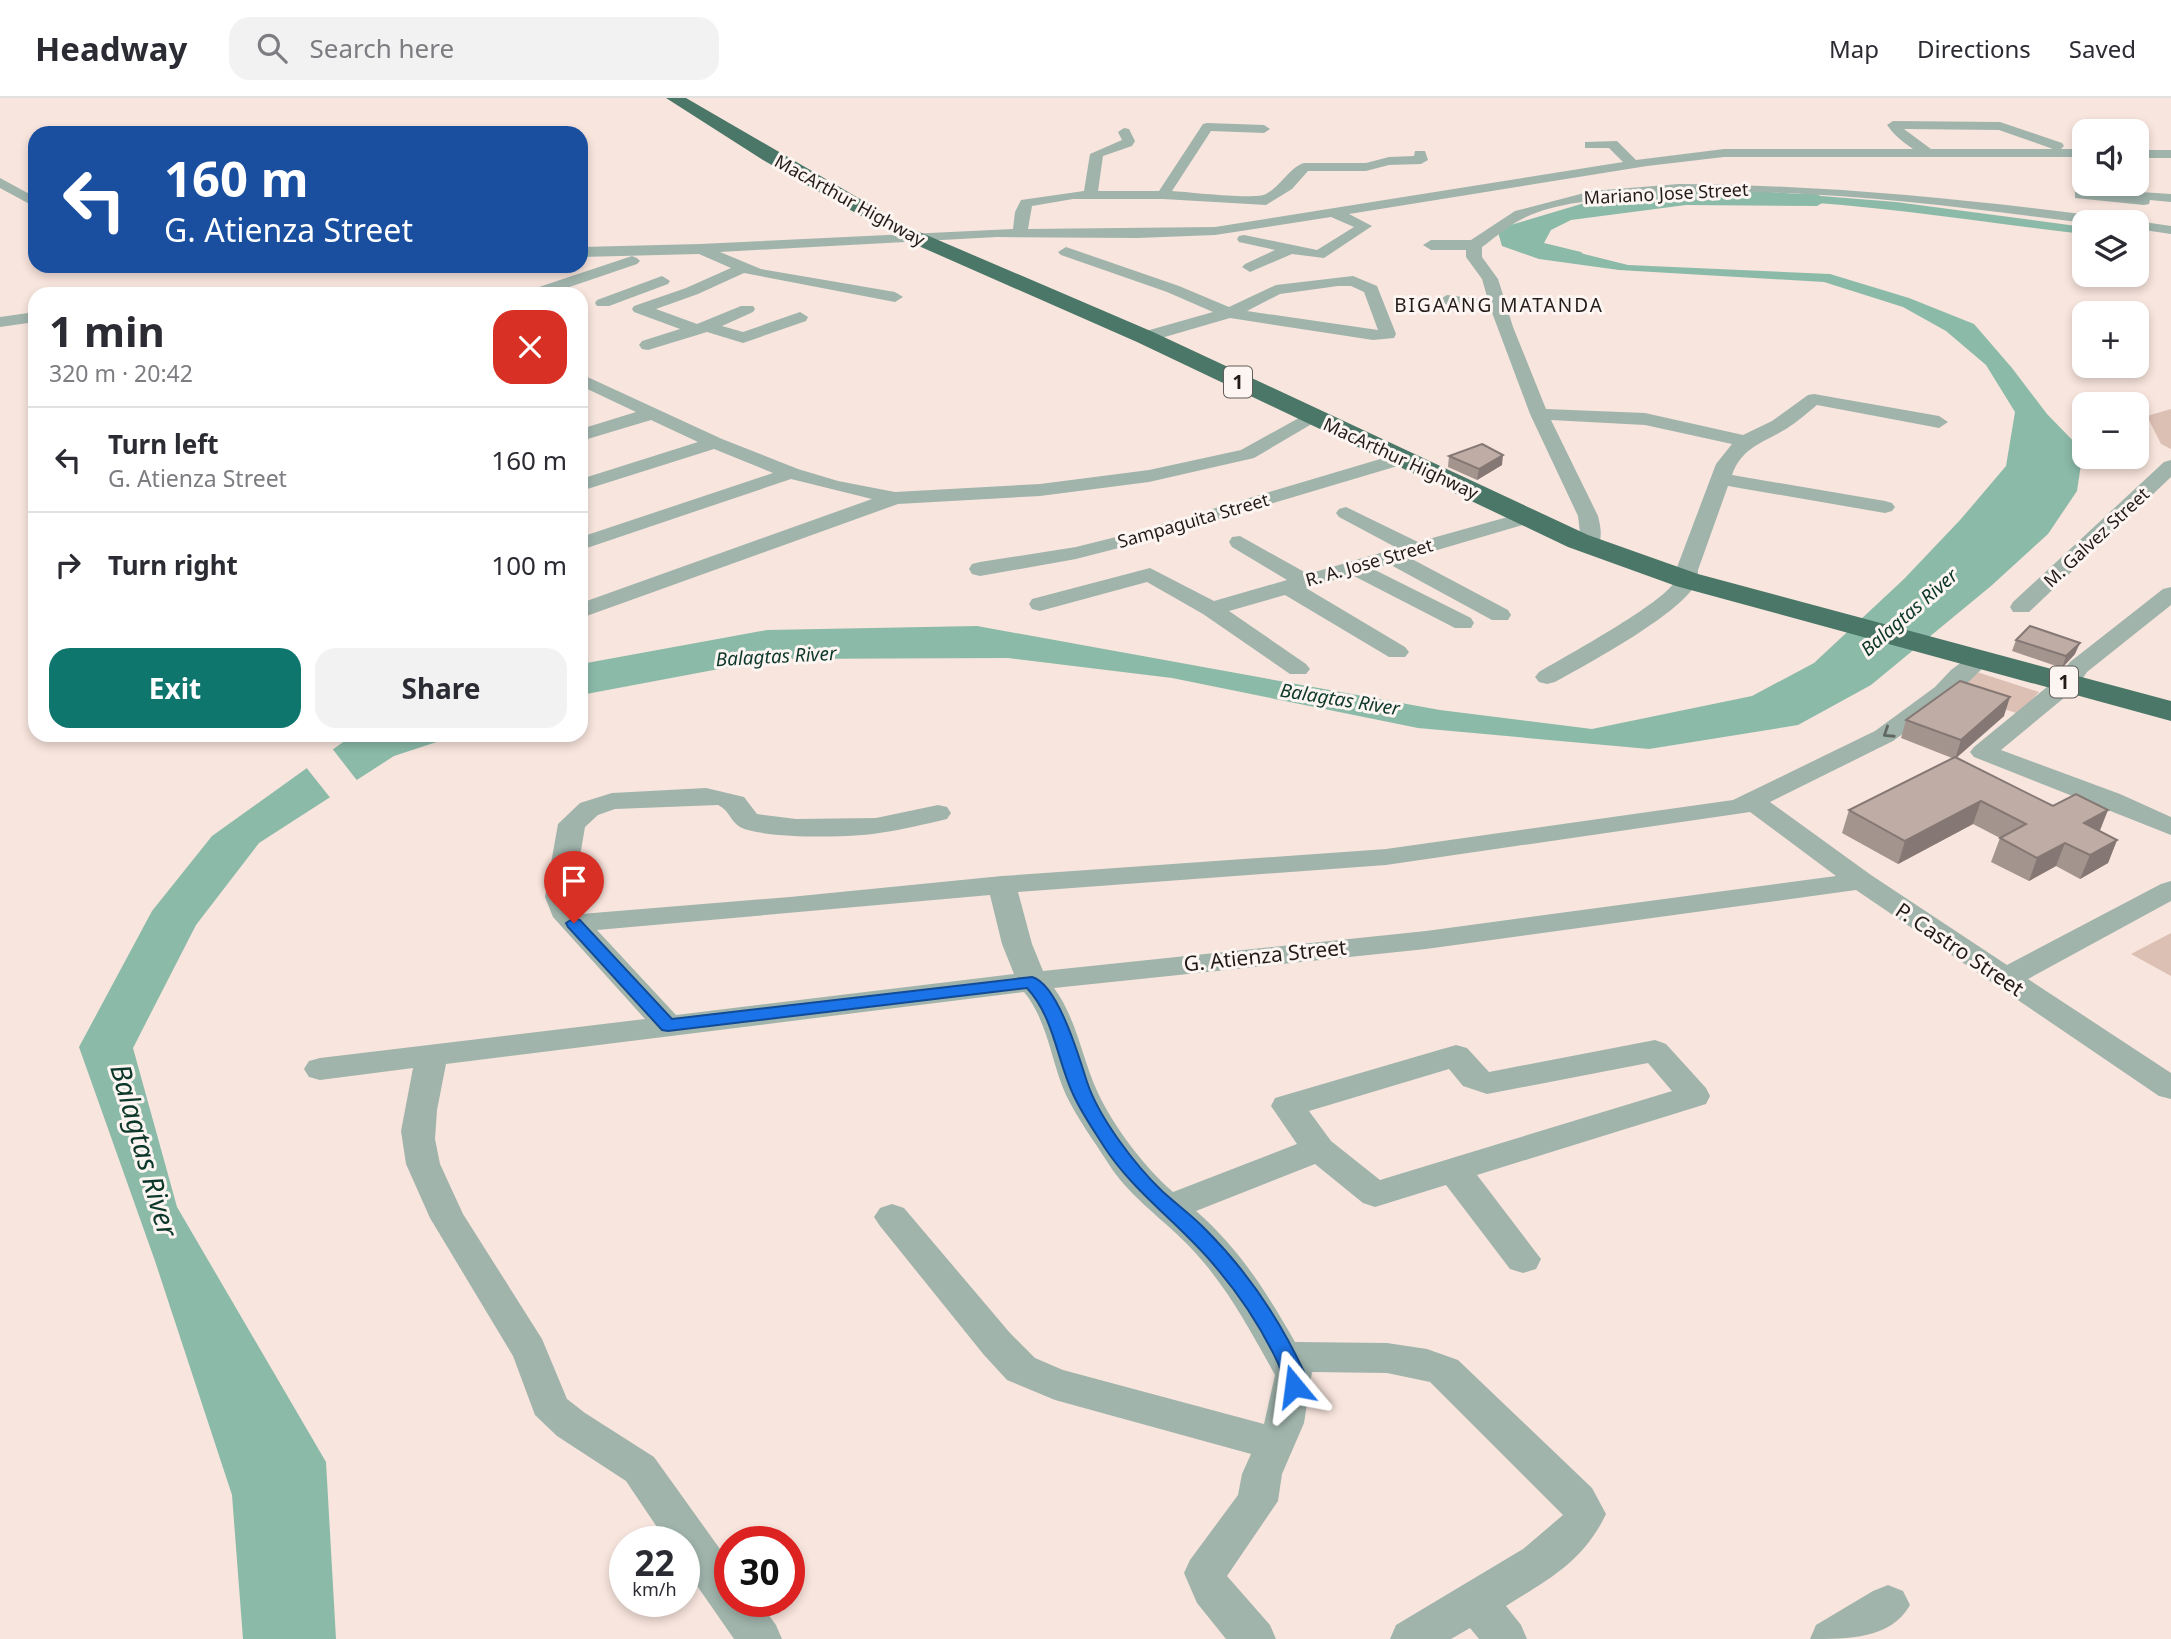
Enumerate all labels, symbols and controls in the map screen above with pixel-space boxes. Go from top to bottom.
search box [229,17,719,80]
text: Headway [35,26,187,71]
icon: search [253,29,291,67]
text: Search here [309,30,454,66]
text: Map [1829,32,1879,65]
text: Directions [1917,32,2031,65]
text: Saved [2069,32,2136,65]
map controls [2072,119,2149,469]
button: sound [2072,119,2149,196]
text: 160 m [164,145,309,211]
street label: MacArthur Highway [771,149,930,252]
icon: left [49,154,140,245]
street label: Mariano Jose Street [1583,177,1749,209]
text: G. Atienza Street [164,208,413,251]
button: layers [2072,210,2149,287]
district label: BIGAANG MATANDA [1394,292,1604,318]
button: + [2072,301,2149,378]
text: 1 min [49,302,165,359]
button: close [493,310,567,384]
text: 320 m · 20:42 [49,357,193,389]
road number: 1 [1224,366,1252,398]
button: − [2072,392,2149,469]
street label: MacArthur Highway [1320,412,1483,505]
text: Turn left [108,426,219,462]
icon: left [49,441,87,479]
text: 160 m [491,442,567,478]
text: G. Atienza Street [108,462,287,494]
street label: M. Galvez Street [2038,481,2154,592]
street label: Sampaguita Street [1115,487,1272,553]
street label: R. A. Jose Street [1303,532,1436,592]
icon: right [49,546,87,584]
text: Turn right [108,547,238,583]
text: 100 m [491,547,567,583]
water label: Balagtas River [1855,562,1964,661]
water label: Balagtas River [715,640,838,672]
button: Exit [49,648,301,728]
button: Share [315,648,567,728]
road number: 1 [2050,666,2078,698]
water label: Balagtas River [1278,677,1403,722]
one-way arrow [1883,724,1896,737]
pin [544,851,604,923]
icon: arrive [555,862,593,900]
street label: P. Castro Street [1890,896,2030,1002]
street label: G. Atienza Street [1182,932,1348,977]
water label: Balagtas River [102,1059,188,1243]
position arrow [1257,1349,1331,1423]
speed limit sign: 30 [714,1526,805,1617]
text: 22 [634,1539,675,1586]
text: km/h [632,1577,677,1601]

